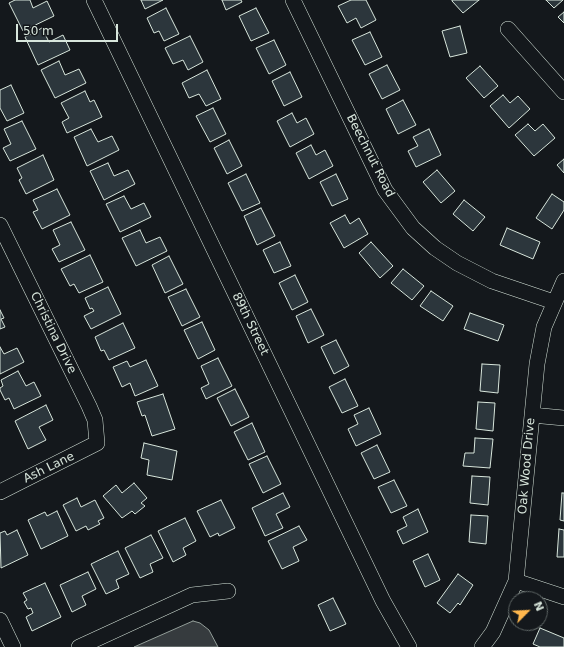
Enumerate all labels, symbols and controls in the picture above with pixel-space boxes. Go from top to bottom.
scale bar [18,16,120,42]
text: 50 m [23,24,54,38]
street label: Beechnut Road [343,112,397,200]
street label: Christina Drive [27,290,79,376]
street label: 89th Street [229,290,271,358]
street label: Oak Wood Drive [516,417,538,515]
street label: Ash Lane [21,449,77,487]
north arrow [508,591,548,631]
text: N [531,599,546,613]

